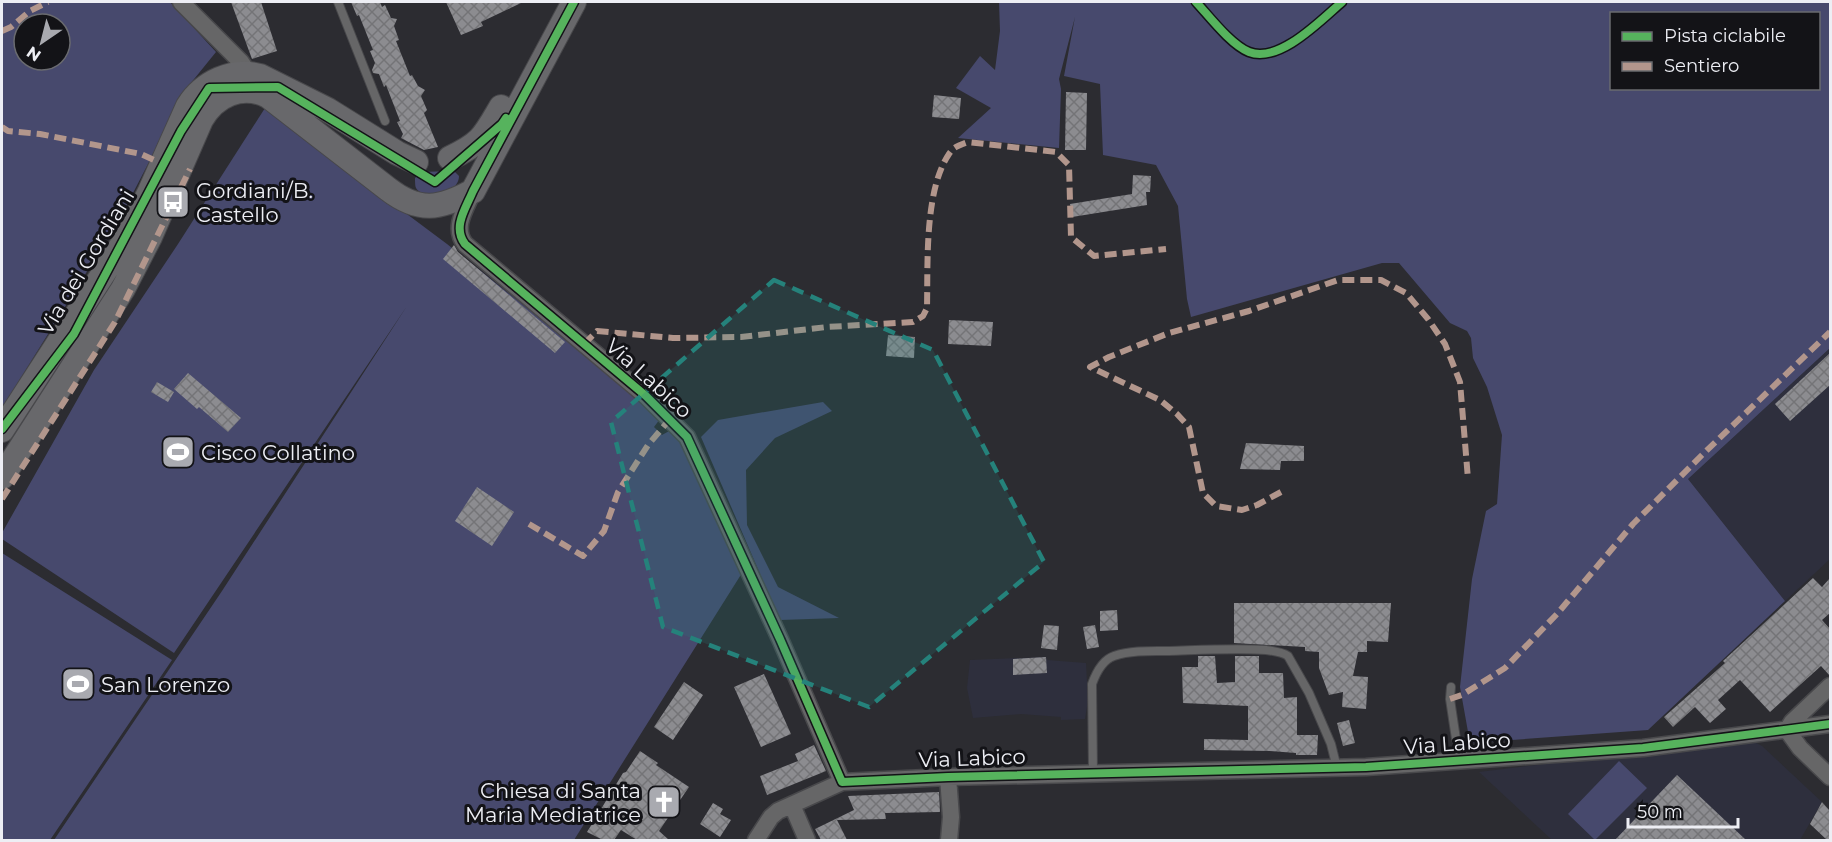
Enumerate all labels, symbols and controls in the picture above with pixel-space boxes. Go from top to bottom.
north arrow [12,12,72,72]
legend [1610,12,1820,90]
text: Pista ciclabile [1664,25,1786,47]
text: N [23,42,44,65]
text: Sentiero [1664,55,1739,77]
place label: Gordiani/B. Castello [196,178,313,227]
bus stop icon: Gordiani/B. Castello [155,184,191,220]
street label: Via dei Gordiani [33,185,139,339]
street label: Via Labico [601,333,697,423]
sports icon: Cisco Collatino [160,434,196,470]
place label: Cisco Collatino [201,440,355,465]
sports icon: San Lorenzo [60,666,96,702]
place label: San Lorenzo [101,672,230,697]
street label: Via Labico [1403,727,1511,759]
street label: Via Labico [918,744,1026,772]
place label: Chiesa di Santa Maria Mediatrice [465,778,641,827]
church icon: Chiesa di Santa Maria Mediatrice [646,784,682,820]
scale bar [1628,791,1738,829]
text: 50 m [1637,801,1683,823]

